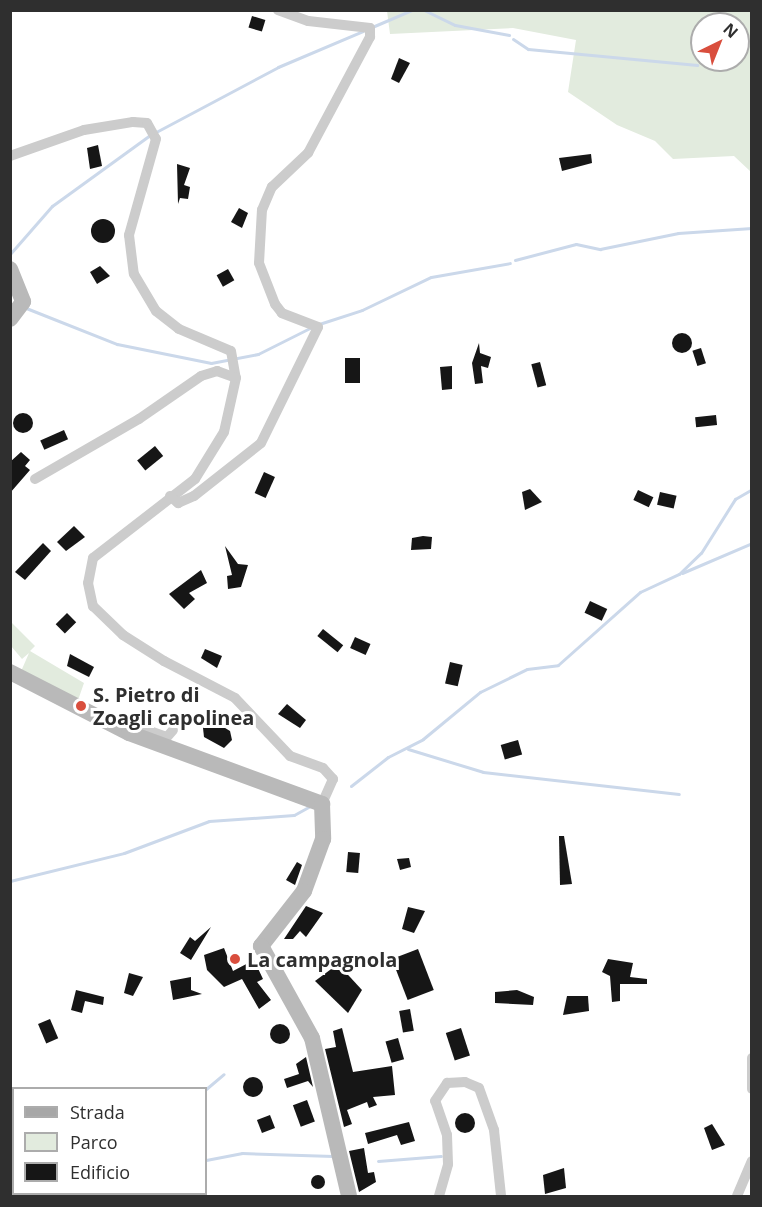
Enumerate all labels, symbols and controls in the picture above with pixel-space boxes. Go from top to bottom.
north arrow [690,12,750,72]
text: N [719,18,743,43]
place label: S. Pietro di Zoagli capolinea [93,682,254,729]
marker: S. Pietro di Zoagli capolinea [74,699,88,713]
place label: La campagnola [247,947,397,971]
marker: La campagnola [228,952,242,966]
legend [12,1087,207,1195]
text: Strada [70,1100,125,1124]
text: Parco [70,1130,118,1154]
text: Edificio [70,1160,130,1184]

